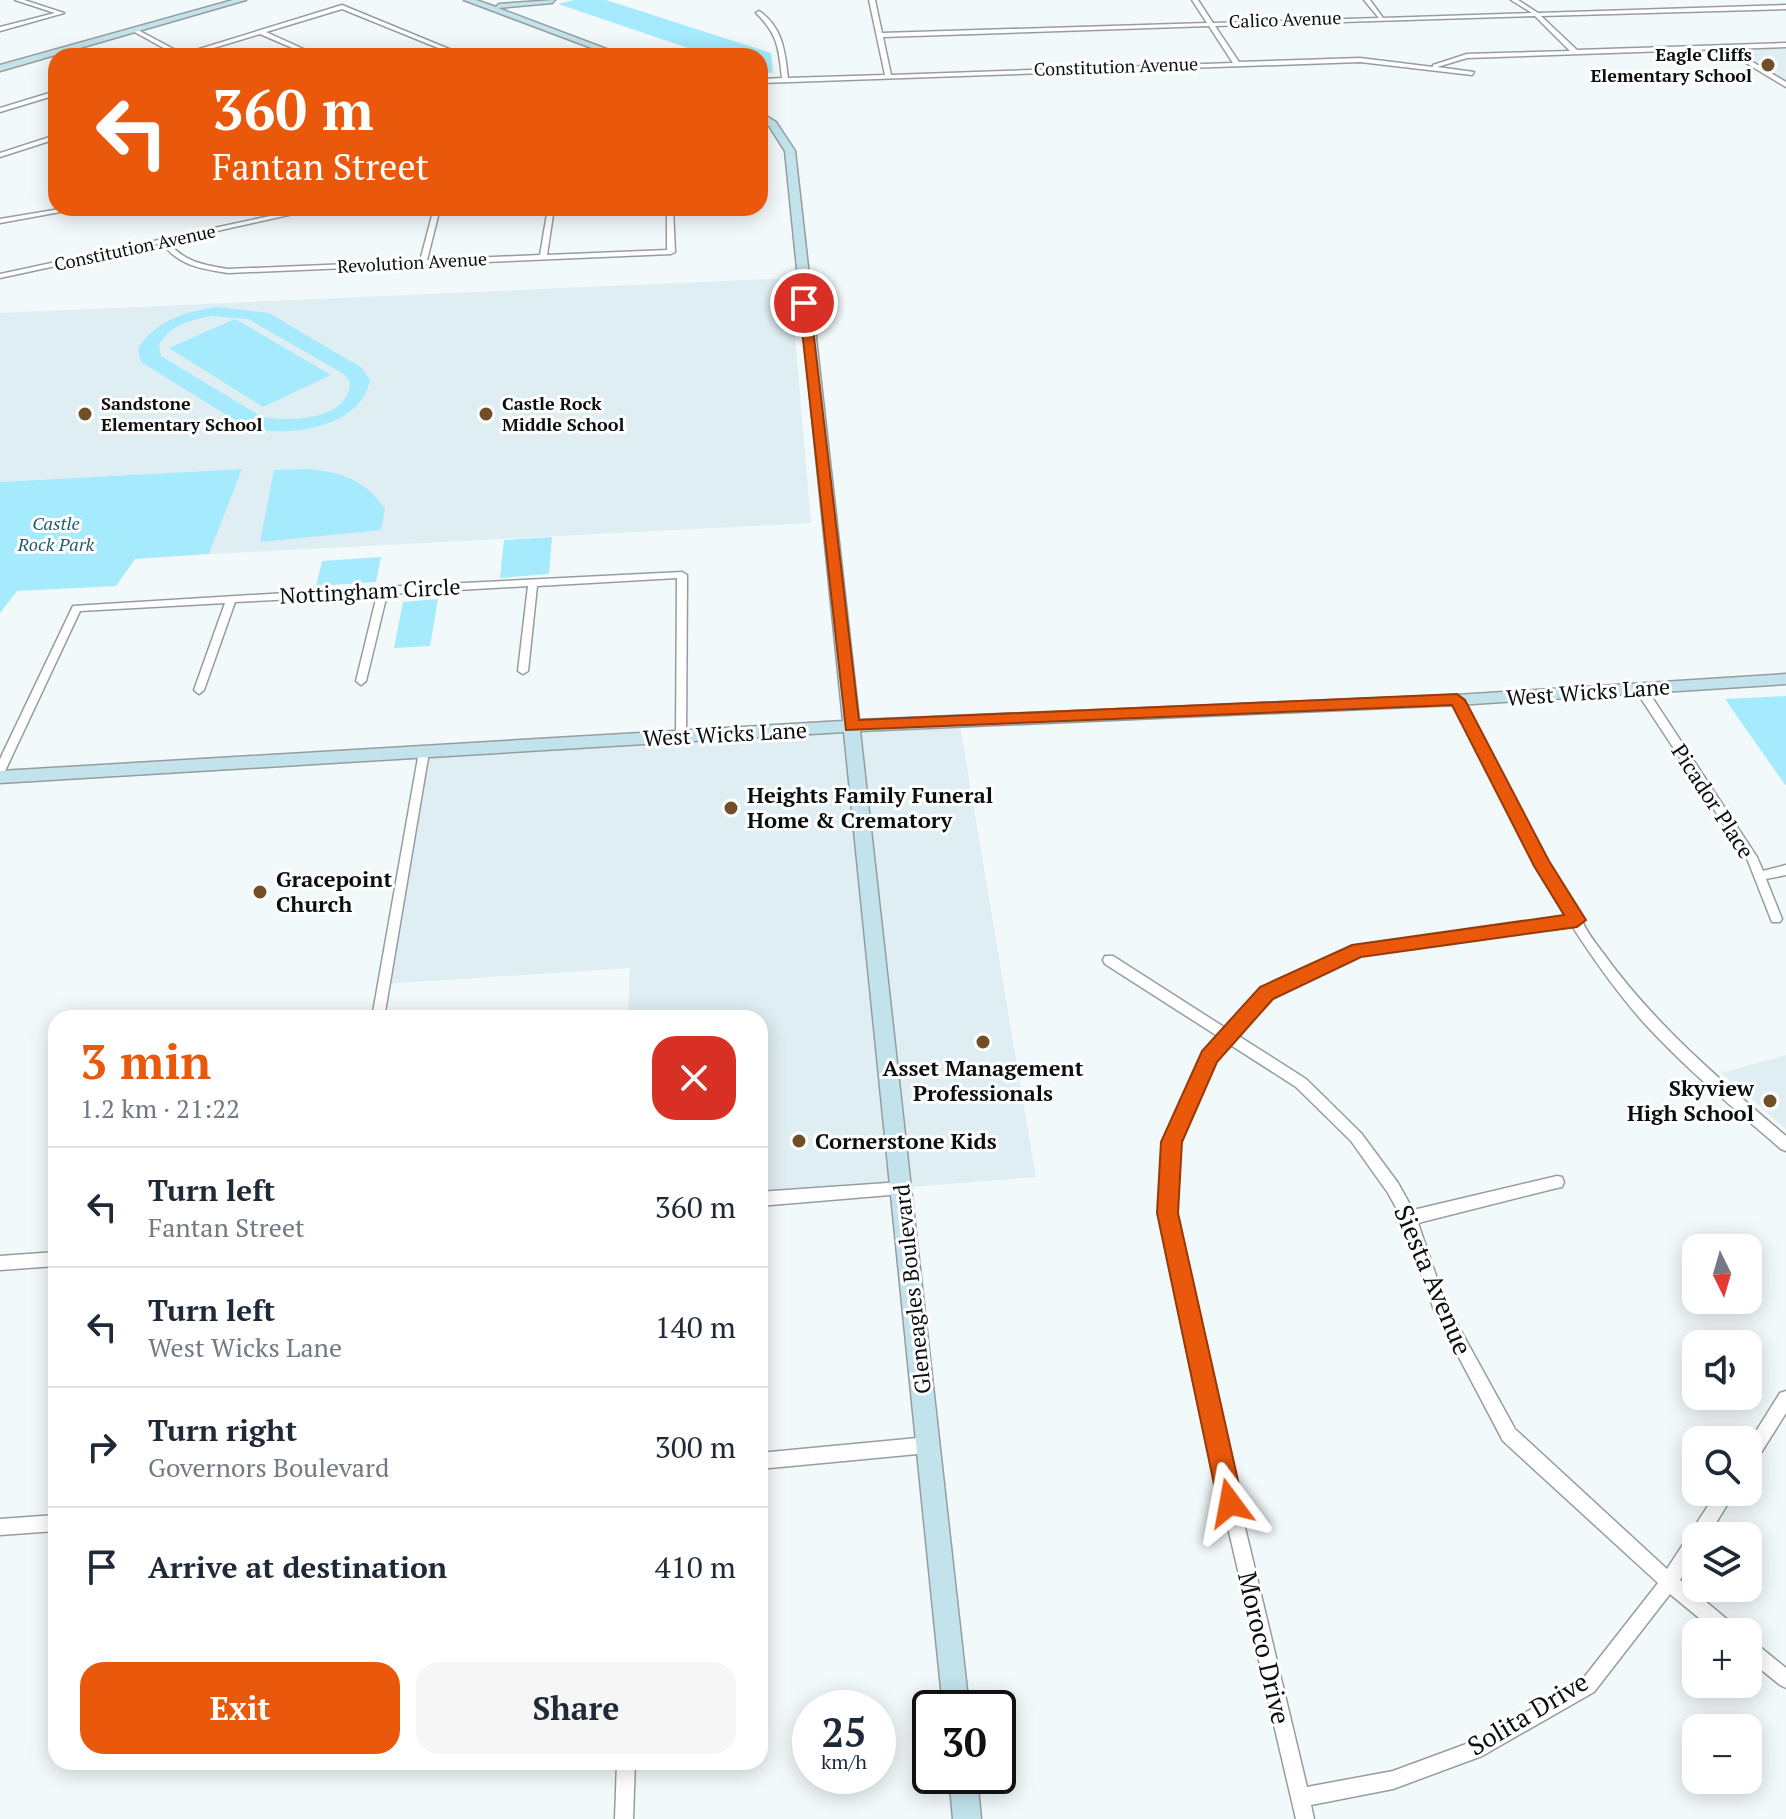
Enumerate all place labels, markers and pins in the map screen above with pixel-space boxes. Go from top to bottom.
place label: Eagle Cliffs Elementary School [1590,42,1752,87]
marker: Eagle Cliffs Elementary School [1759,56,1777,74]
pin [770,269,838,337]
place label: Sandstone Elementary School [101,391,263,436]
place label: Castle Rock Middle School [502,391,624,436]
marker: Sandstone Elementary School [76,405,94,423]
marker: Castle Rock Middle School [477,405,495,423]
place label: Heights Family Funeral Home & Crematory [747,780,993,834]
marker: Heights Family Funeral Home & Crematory [722,799,740,817]
place label: Gracepoint Church [276,864,392,918]
marker: Gracepoint Church [251,883,269,901]
marker: Asset Management Professionals [974,1033,992,1051]
place label: Asset Management Professionals [883,1053,1084,1107]
place label: Skyview High School [1627,1073,1755,1127]
marker: Skyview High School [1761,1092,1779,1110]
place label: Cornerstone Kids [815,1126,997,1155]
marker: Cornerstone Kids [790,1132,808,1150]

